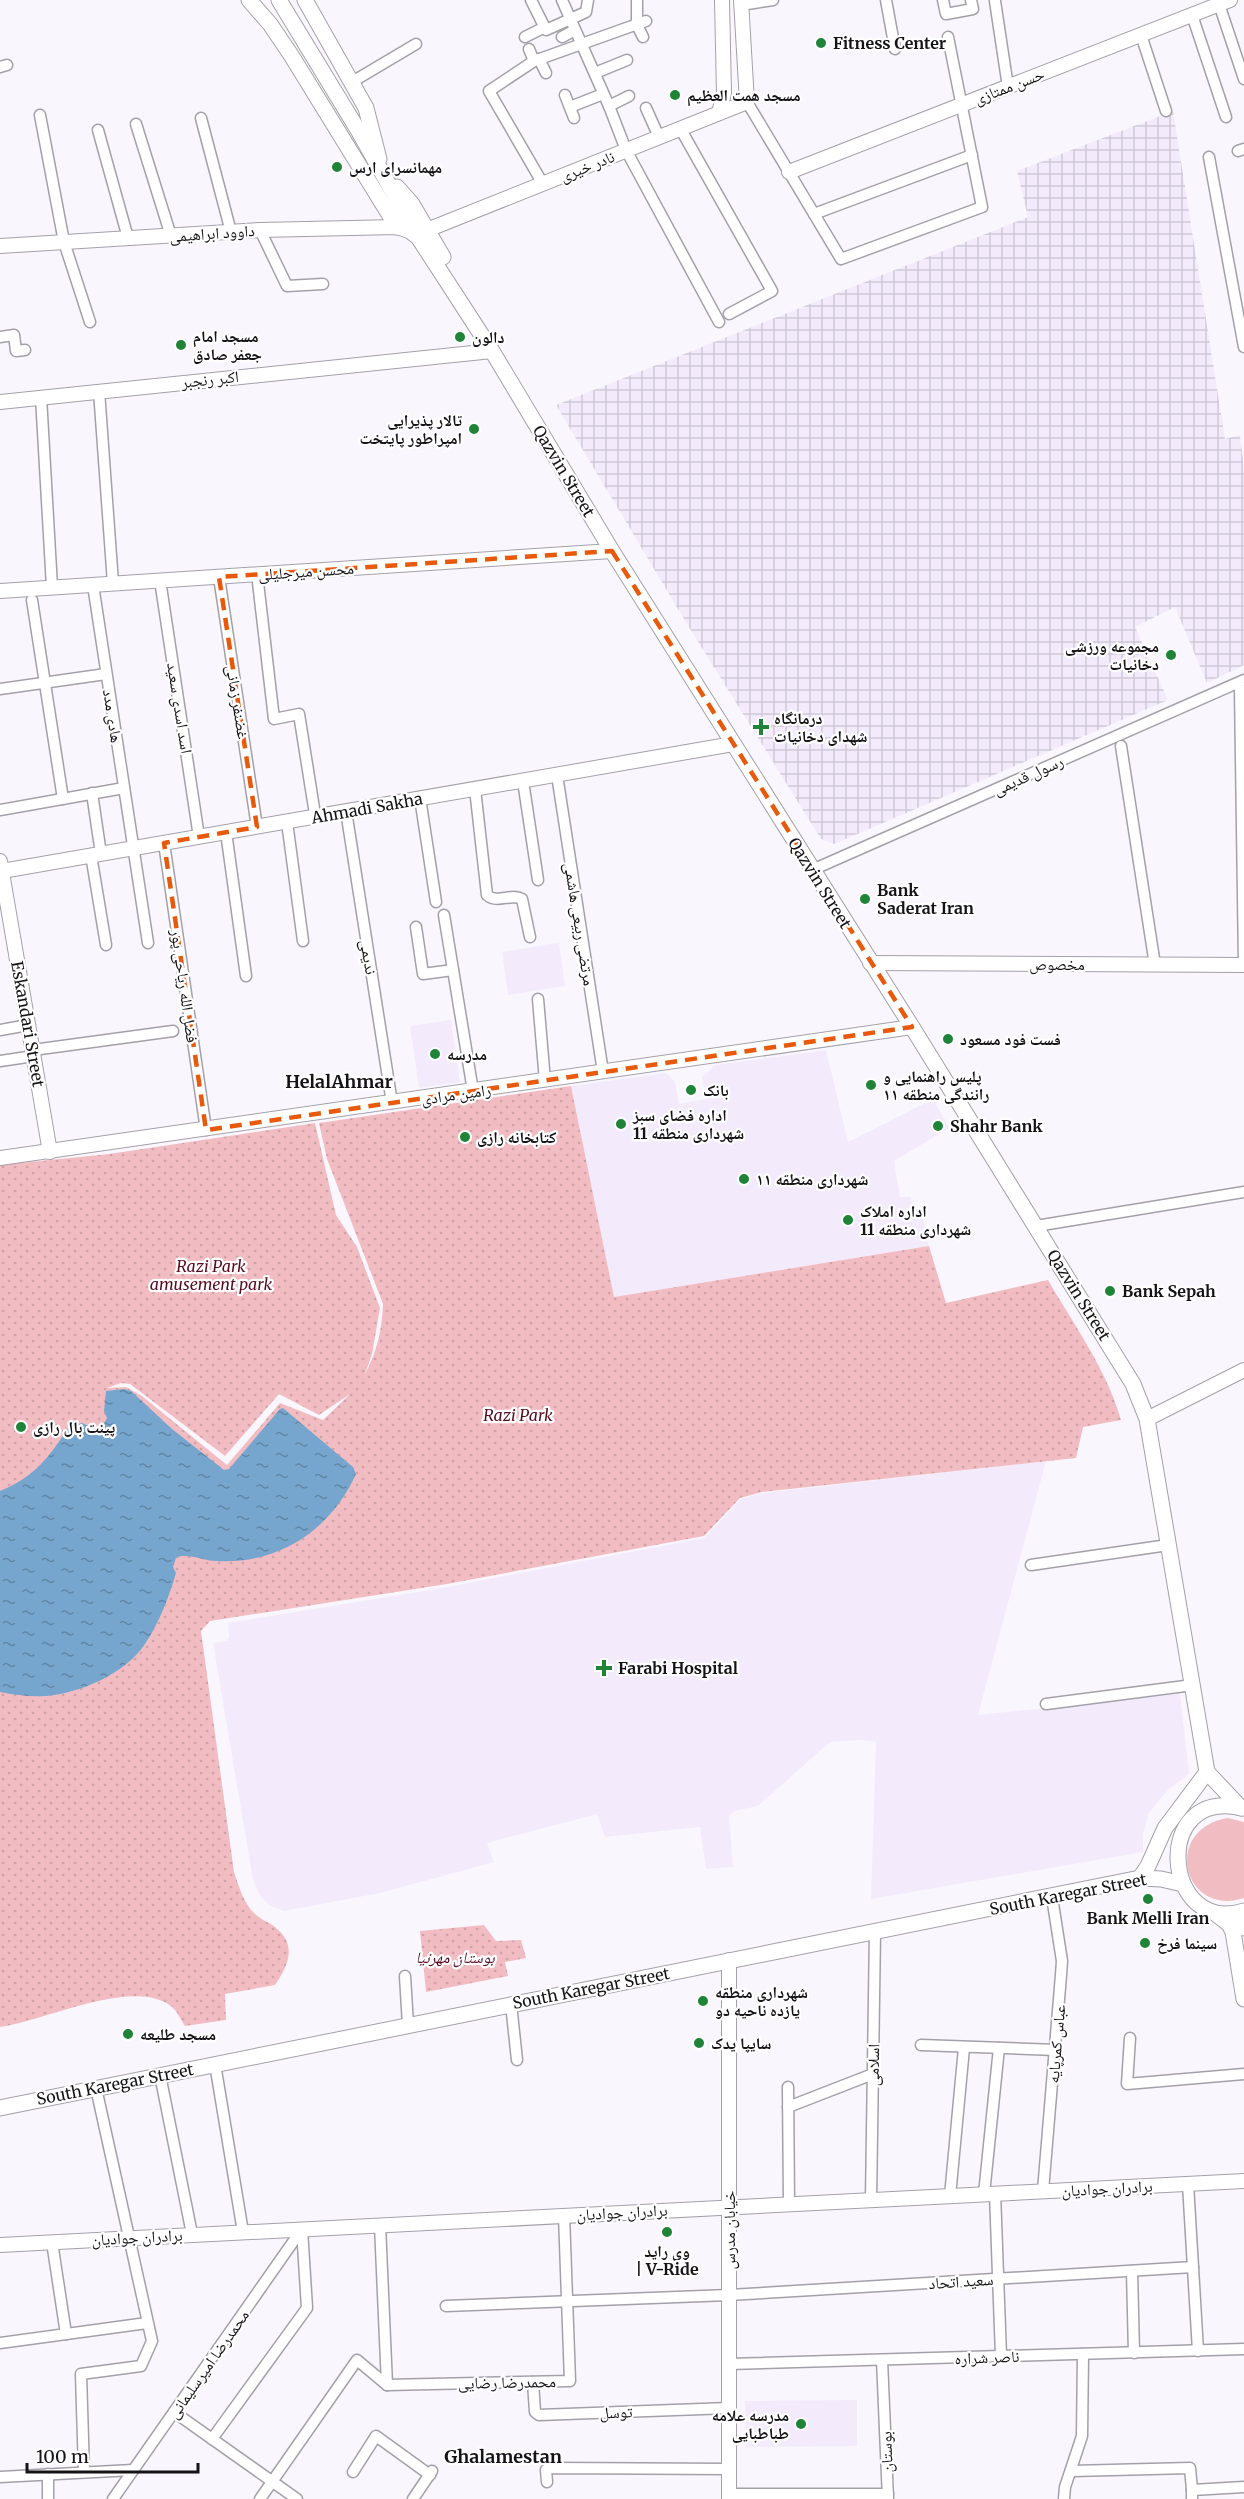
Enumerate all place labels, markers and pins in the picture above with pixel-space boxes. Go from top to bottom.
place label: Fitness Center [833,33,947,53]
marker: Fitness Center [814,36,828,50]
place label: مسجد همت العظیم [687,85,801,107]
marker: مسجد همت العظیم [668,88,682,102]
place label: مهمانسرای ارس [349,157,442,177]
marker: مهمانسرای ارس [330,160,344,174]
place label: مسجد امام جعفر صادق [193,326,262,364]
place label: دالون [472,327,504,347]
marker: دالون [453,330,467,344]
marker: مسجد امام جعفر صادق [174,338,188,352]
place label: تالار پذیرایی امپراطور پایتخت [360,410,463,448]
marker: تالار پذیرایی امپراطور پایتخت [467,422,481,436]
place label: مجموعه ورزشی دخانیات [1065,636,1159,674]
marker: مجموعه ورزشی دخانیات [1164,648,1178,662]
place label: درمانگاه شهدای دخانیات [774,708,867,746]
marker: درمانگاه شهدای دخانیات [752,718,770,736]
place label: Bank Saderat Iran [877,880,974,918]
marker: Bank Saderat Iran [858,892,872,906]
place label: فست فود مسعود [960,1029,1061,1049]
marker: فست فود مسعود [941,1032,955,1046]
place label: مدرسه [447,1044,487,1064]
marker: مدرسه [428,1047,442,1061]
place label: پلیس راهنمایی و رانندگی منطقه ۱۱ [883,1066,989,1104]
marker: پلیس راهنمایی و رانندگی منطقه ۱۱ [864,1078,878,1092]
place label: بانک [703,1080,729,1100]
marker: بانک [684,1083,698,1097]
place label: اداره فضای سبز شهرداری منطقه 11 [632,1105,744,1143]
place label: Shahr Bank [950,1116,1043,1136]
marker: اداره فضای سبز شهرداری منطقه 11 [614,1117,628,1131]
marker: Shahr Bank [931,1119,945,1133]
place label: کتابخانه رازی [477,1127,556,1147]
marker: کتابخانه رازی [458,1130,472,1144]
place label: شهرداری منطقه ۱۱ [756,1169,868,1189]
marker: شهرداری منطقه ۱۱ [737,1172,751,1186]
place label: اداره املاک شهرداری منطقه 11 [860,1201,971,1239]
marker: اداره املاک شهرداری منطقه 11 [841,1213,855,1227]
place label: Bank Sepah [1122,1281,1216,1301]
marker: Bank Sepah [1103,1284,1117,1298]
place label: پینت بال رازی [33,1417,115,1437]
marker: پینت بال رازی [14,1420,28,1434]
place label: Farabi Hospital [618,1658,738,1678]
marker: Farabi Hospital [595,1659,613,1677]
marker: Bank Melli Iran [1141,1892,1155,1906]
place label: Bank Melli Iran [1087,1908,1210,1928]
place label: سینما فرخ [1157,1933,1217,1954]
marker: سینما فرخ [1138,1936,1152,1950]
place label: شهرداری منطقه یازده ناحیه دو [715,1982,808,2020]
marker: شهرداری منطقه یازده ناحیه دو [696,1994,710,2008]
place label: مسجد طلیعه [140,2024,216,2044]
marker: مسجد طلیعه [121,2027,135,2041]
place label: سایپا یدک [711,2033,772,2053]
marker: سایپا یدک [692,2036,706,2050]
marker: وی راید | V-Ride [660,2225,674,2239]
place label: وی راید | V-Ride [635,2241,699,2279]
place label: مدرسه علامه طباطبایی [712,2405,789,2443]
marker: مدرسه علامه طباطبایی [794,2417,808,2431]

